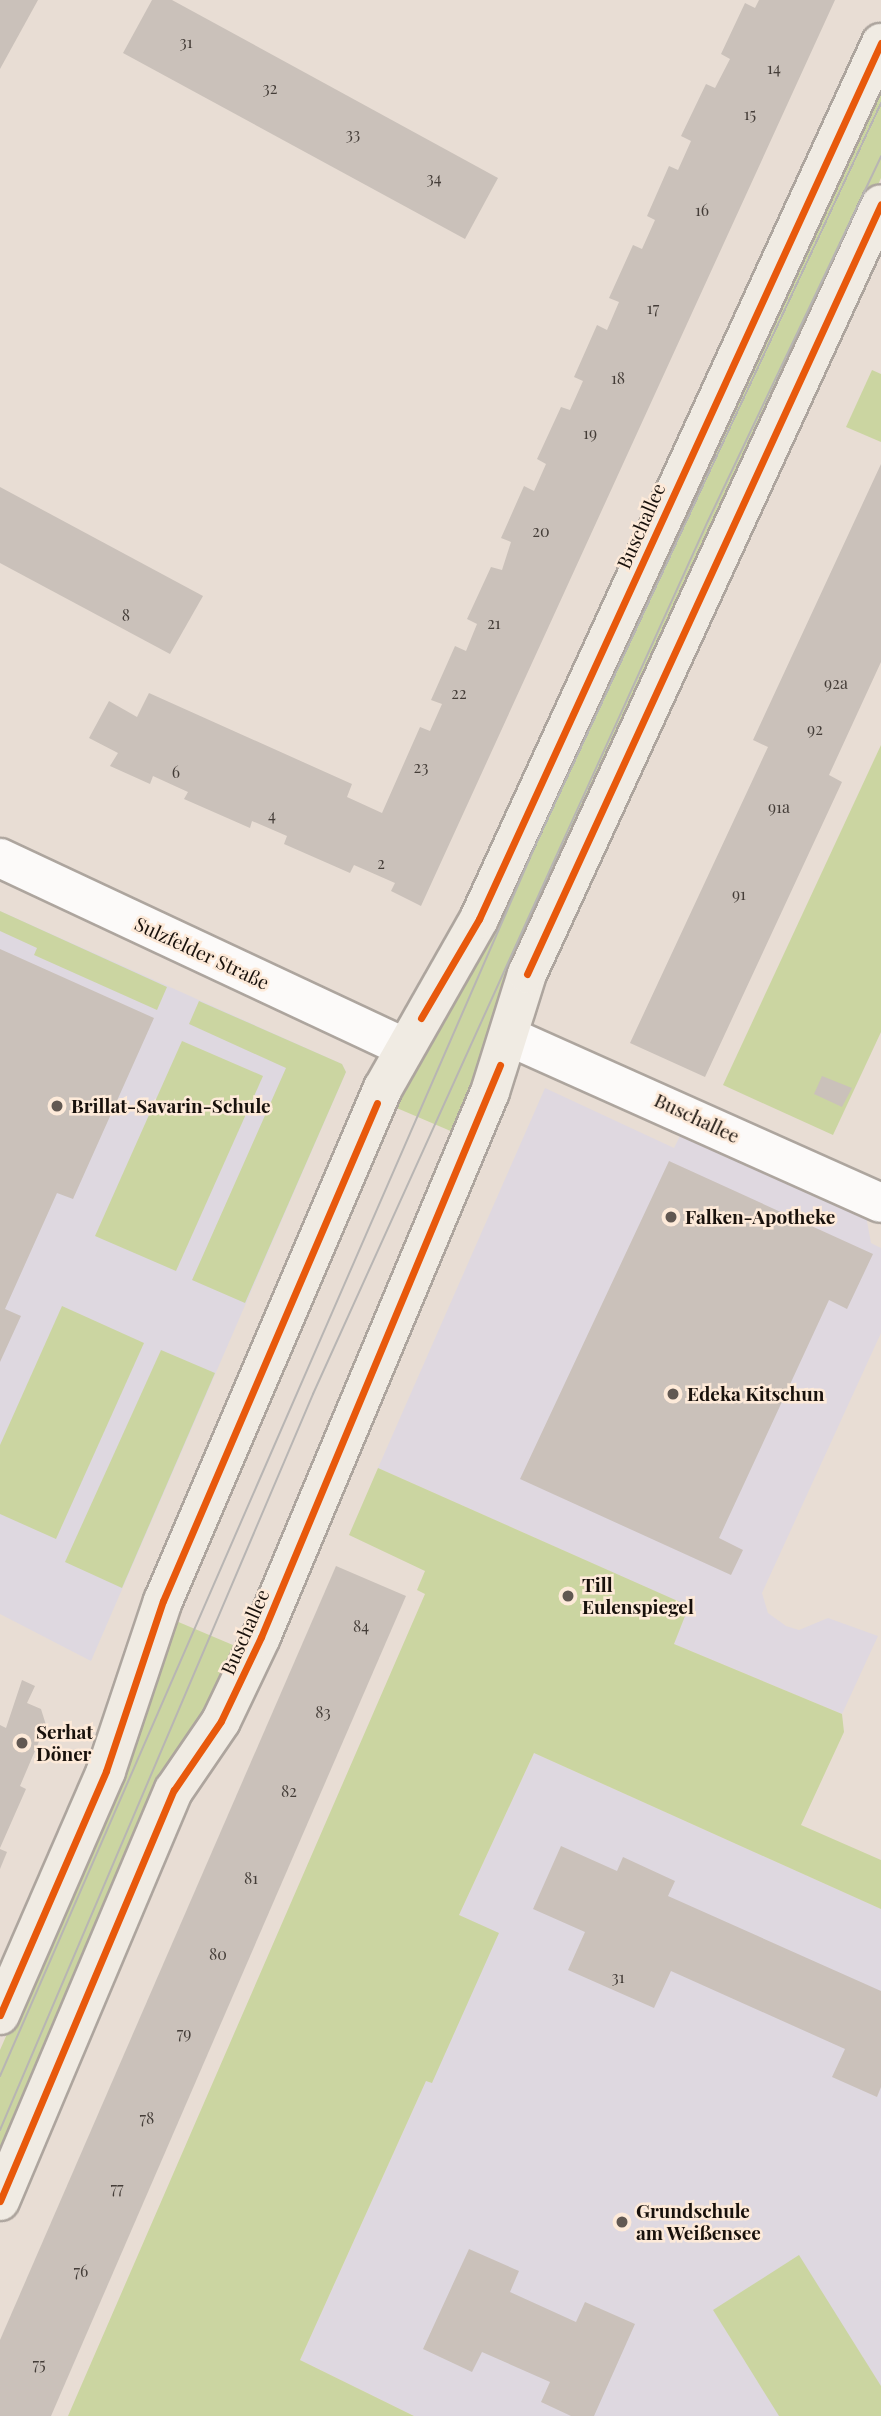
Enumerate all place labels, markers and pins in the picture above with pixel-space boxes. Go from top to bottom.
place label: Brillat-Savarin-Schule [71,1095,271,1117]
marker: Brillat-Savarin-Schule [49,1098,65,1114]
place label: Falken-Apotheke [685,1206,835,1228]
marker: Falken-Apotheke [663,1209,679,1225]
place label: Edeka Kitschun [687,1383,824,1405]
marker: Edeka Kitschun [665,1386,681,1402]
place label: Till Eulenspiegel [582,1574,694,1618]
marker: Till Eulenspiegel [560,1588,576,1604]
place label: Serhat Döner [36,1721,93,1765]
marker: Serhat Döner [14,1735,30,1751]
place label: Grundschule am Weißensee [636,2200,762,2244]
marker: Grundschule am Weißensee [614,2214,630,2230]

